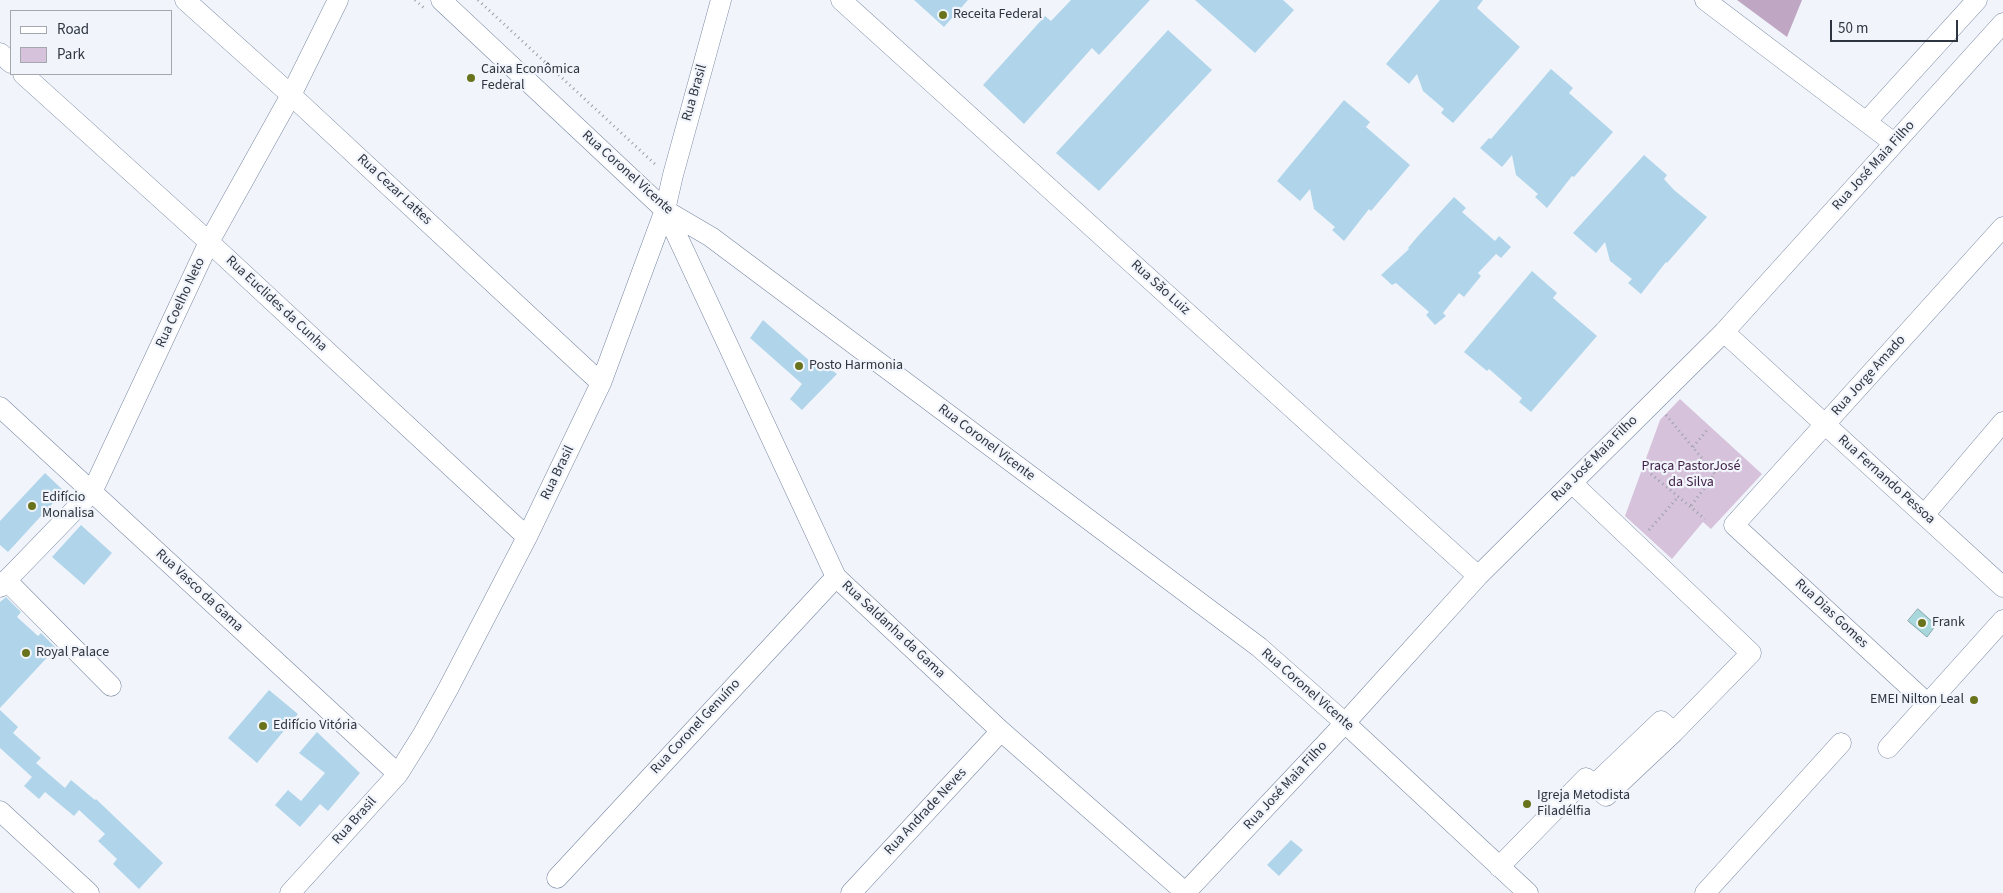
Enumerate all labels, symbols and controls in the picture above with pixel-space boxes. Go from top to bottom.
place label: Receita Federal [953,7,1042,23]
marker: Receita Federal [937,9,949,21]
legend [10,10,172,75]
scale bar [1833,10,1960,42]
text: 50 m [1838,18,1868,39]
text: Road [57,19,89,40]
text: Park [57,44,85,65]
place label: Caixa Econômica Federal [481,62,580,94]
street label: Rua Brasil [679,63,711,123]
marker: Caixa Econômica Federal [465,72,477,84]
street label: Rua José Maia Filho [1829,118,1919,214]
street label: Rua Coronel Vicente [578,128,676,218]
street label: Rua Cezar Lattes [353,151,435,229]
street label: Rua Euclides da Cunha [222,253,330,355]
street label: Rua Coelho Neto [153,255,209,351]
street label: Rua São Luiz [1127,257,1193,319]
street label: Rua Jorge Amado [1828,332,1910,420]
place label: Posto Harmonia [809,358,903,374]
marker: Posto Harmonia [793,360,805,372]
street label: Rua Coronel Vicente [934,401,1038,485]
street label: Rua José Maia Filho [1548,412,1642,506]
street label: Rua Fernando Pessoa [1834,432,1938,528]
street label: Rua Brasil [538,443,578,503]
park label: Praça PastorJosé da Silva [1642,459,1740,492]
place label: Edifício Monalisa [42,490,94,522]
marker: Edifício Monalisa [26,500,38,512]
street label: Rua Vasco da Gama [152,546,246,636]
street label: Rua Dias Gomes [1791,576,1871,652]
street label: Rua Saldanha da Gama [838,578,948,682]
place label: Frank [1932,615,1965,631]
marker: Frank [1916,617,1928,629]
place label: Royal Palace [36,645,109,661]
street label: Rua Coronel Vicente [1257,645,1357,735]
marker: Royal Palace [20,647,32,659]
street label: Rua Coronel Genuíno [648,676,744,778]
place label: EMEI Nilton Leal [1870,692,1964,708]
marker: EMEI Nilton Leal [1968,694,1980,706]
place label: Edifício Vitória [273,718,357,734]
marker: Edifício Vitória [257,720,269,732]
street label: Rua José Maia Filho [1241,738,1331,834]
street label: Rua Andrade Neves [881,765,971,859]
place label: Igreja Metodista Filadélfia [1537,788,1630,820]
street label: Rua Brasil [329,794,381,848]
marker: Igreja Metodista Filadélfia [1521,798,1533,810]

